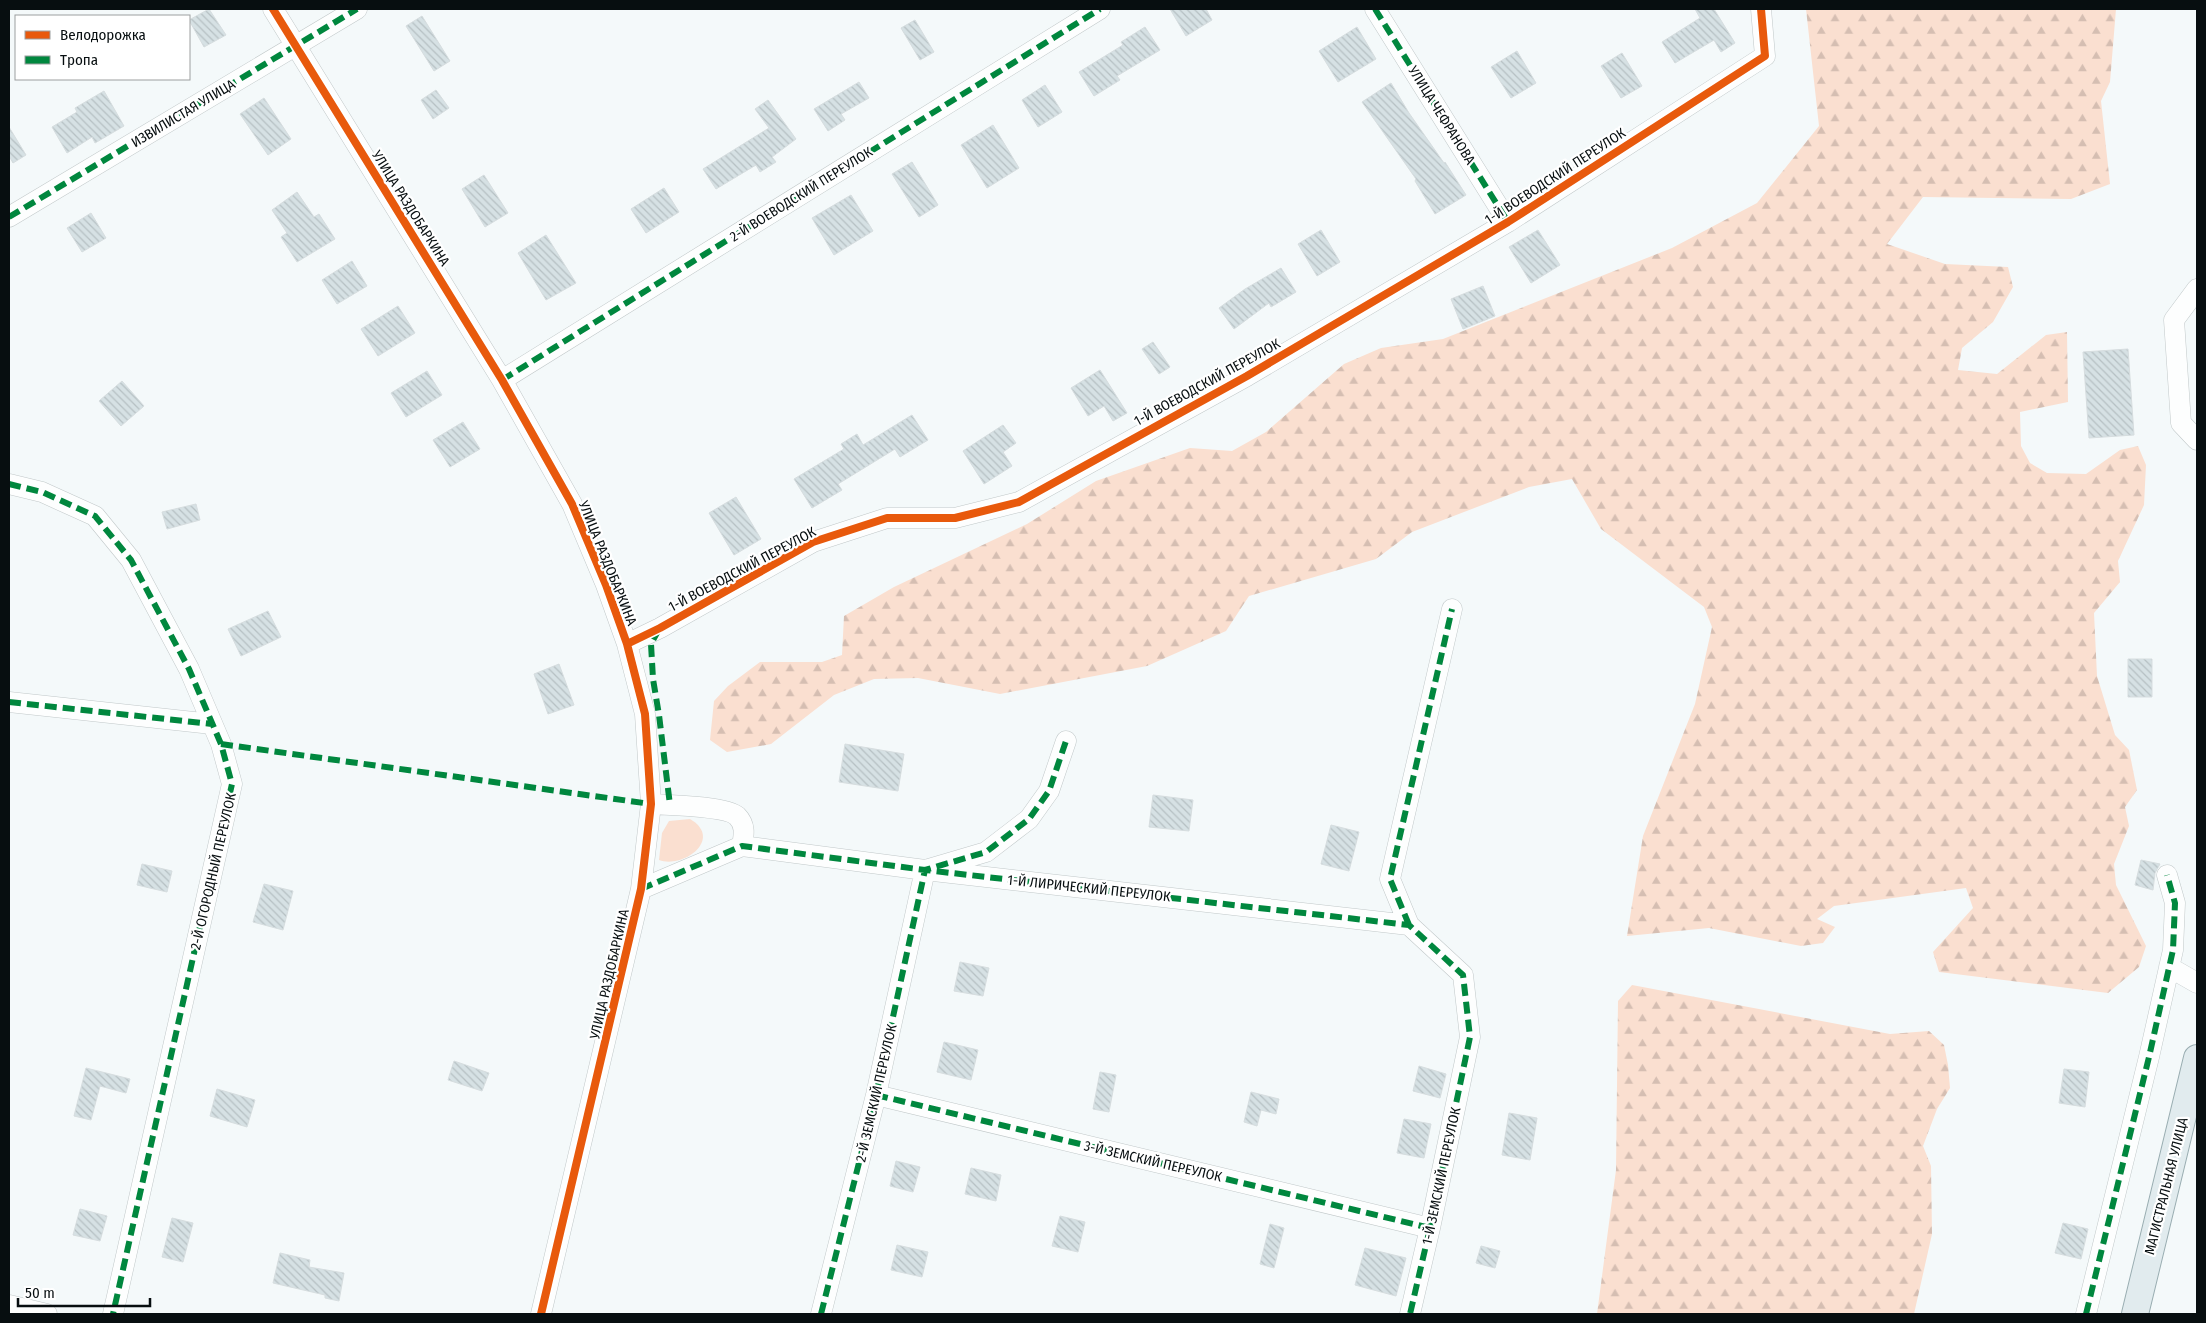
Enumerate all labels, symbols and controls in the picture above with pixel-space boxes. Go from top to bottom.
legend [15,15,190,80]
text: Велодорожка [60,26,146,44]
text: Тропа [60,51,98,69]
street label: УЛИЦА ЧЕФРАНОВА [1404,62,1479,168]
street label: ИЗВИЛИСТАЯ УЛИЦА [128,75,239,151]
street label: 1-Й ВОЕВОДСКИЙ ПЕРЕУЛОК [1482,124,1629,228]
street label: 2-Й ВОЕВОДСКИЙ ПЕРЕУЛОК [727,143,876,245]
street label: УЛИЦА РАЗДОБАРКИНА [368,146,453,270]
street label: 1-Й ВОЕВОДСКИЙ ПЕРЕУЛОК [1131,335,1284,430]
street label: УЛИЦА РАЗДОБАРКИНА [574,497,641,629]
street label: 1-Й ВОЕВОДСКИЙ ПЕРЕУЛОК [666,523,819,616]
street label: 2-Й ОГОРОДНЫЙ ПЕРЕУЛОК [187,790,240,951]
street label: 1-Й ЛИРИЧЕСКИЙ ПЕРЕУЛОК [1007,871,1172,906]
street label: УЛИЦА РАЗДОБАРКИНА [586,907,633,1042]
street label: 2-Й ЗЕМСКИЙ ПЕРЕУЛОК [852,1022,901,1164]
street label: 1-Й ЗЕМСКИЙ ПЕРЕУЛОК [1419,1105,1464,1246]
street label: МАГИСТРАЛЬНАЯ УЛИЦА [2141,1115,2192,1257]
street label: 3-Й ЗЕМСКИЙ ПЕРЕУЛОК [1082,1137,1224,1186]
scale bar [18,1276,150,1308]
text: 50 m [25,1284,55,1302]

